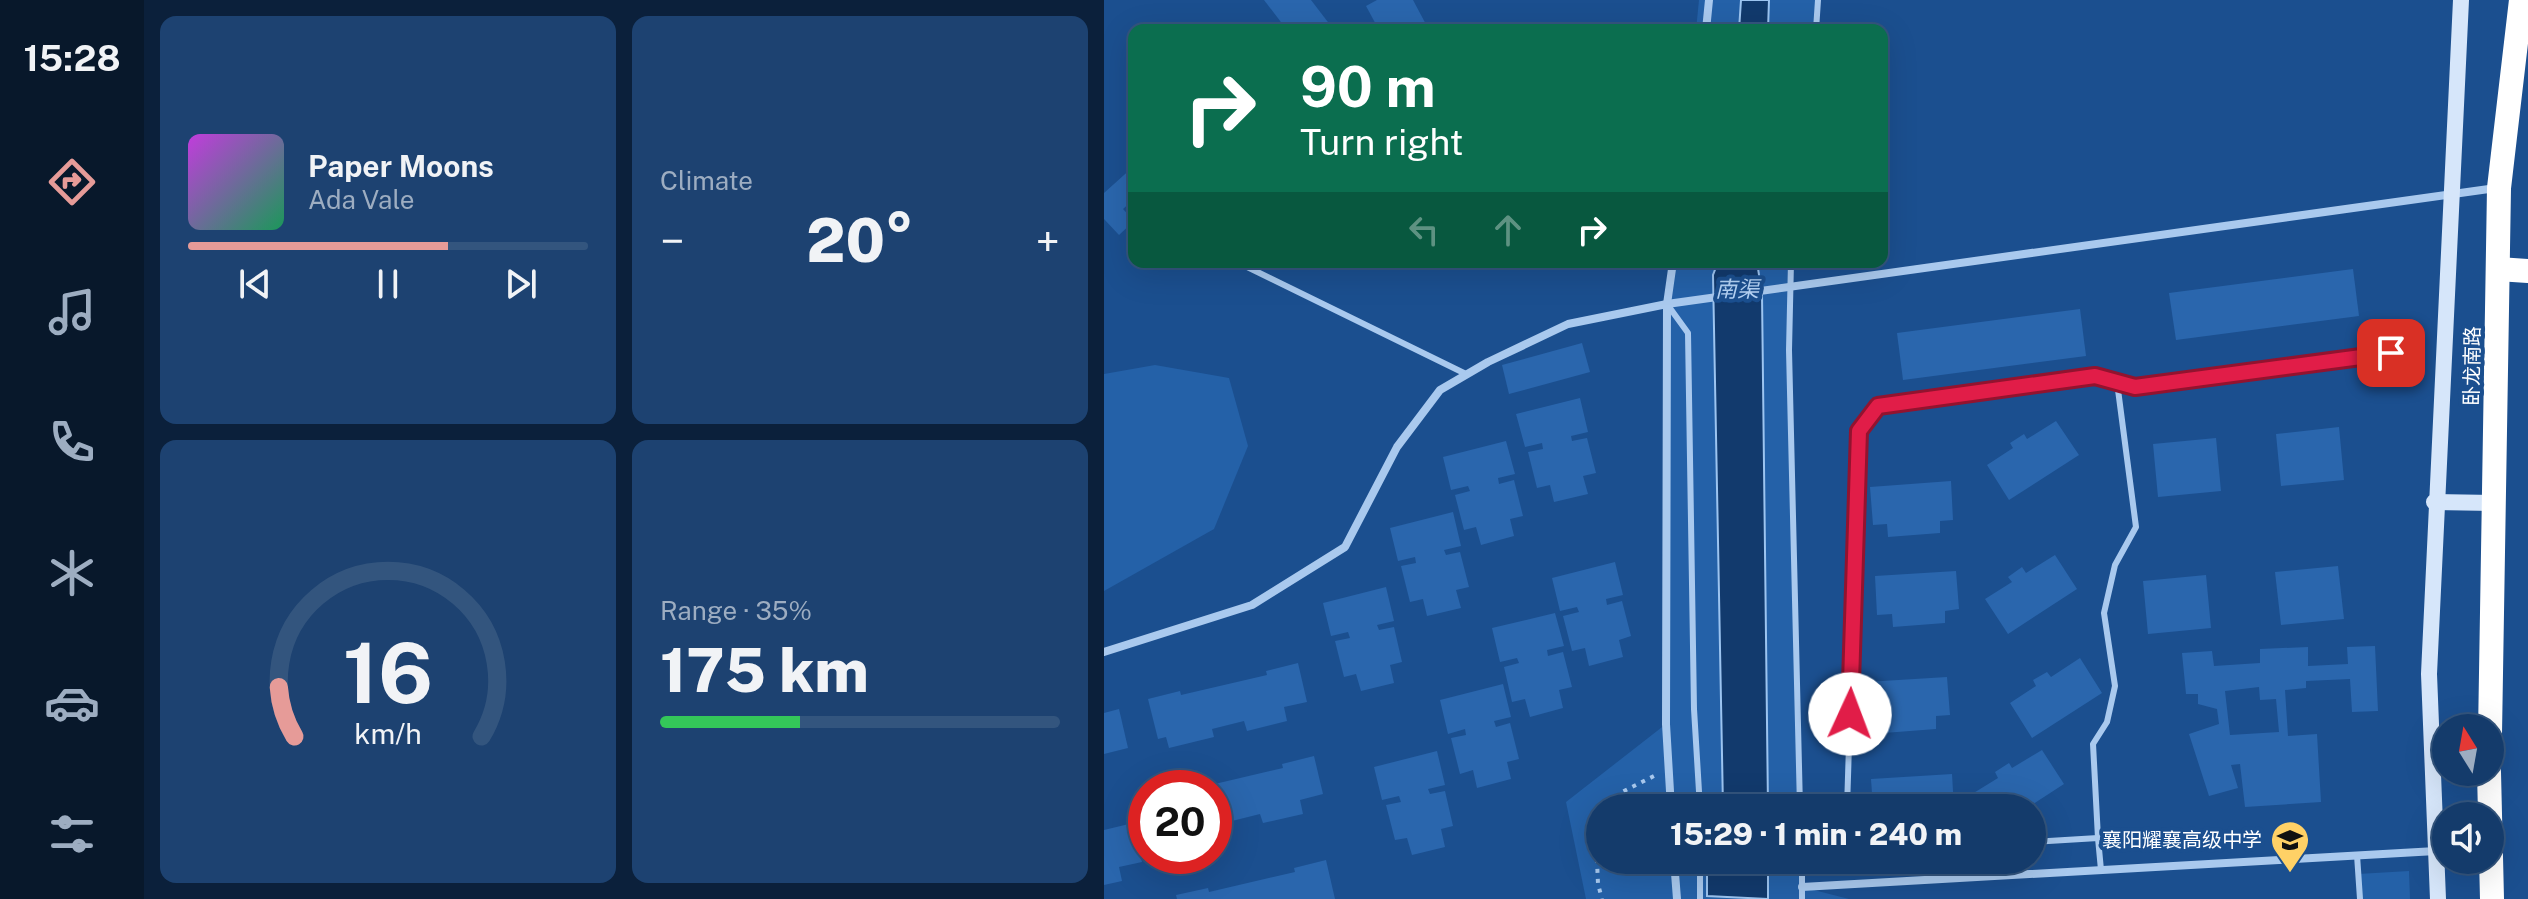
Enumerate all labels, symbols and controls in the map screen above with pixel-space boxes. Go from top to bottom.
text: 15:28 [23,37,121,79]
text: 90 m [1300,54,1436,120]
icon: right [1168,56,1272,160]
text: Turn right [1300,121,1463,163]
text: Paper Moons [308,148,494,184]
icon: directions [44,154,100,210]
text: Climate [660,165,753,196]
text: Ada Vale [308,184,414,215]
text: 20° [806,205,914,276]
icon: left [1402,208,1446,252]
icon: ahead [1486,208,1530,252]
icon: right [1570,208,1614,252]
text: − [660,215,684,267]
text: + [1036,215,1060,267]
icon: previous [233,262,277,306]
icon: pause [366,262,410,306]
icon: next [499,262,543,306]
water label: 南渠 [1715,276,1762,302]
icon: music [44,284,100,340]
pin [2357,319,2425,387]
street label: 卧龙南路 [2459,326,2485,406]
icon: arrive [2369,331,2413,375]
icon: phone [44,414,100,470]
icon: climate [44,545,100,601]
text: Range · 35% [660,595,812,626]
text: 16 [343,624,433,722]
text: 175 km [660,635,869,706]
position arrow [1808,672,1892,756]
icon: car [44,675,100,731]
north arrow [2432,714,2504,786]
map controls [2432,714,2504,874]
text: km/h [354,717,422,750]
speed limit sign: 20 [1128,770,1232,874]
button: sound [2432,802,2504,874]
icon: filters [44,806,100,862]
text: 15:29 · 1 min · 240 m [1670,816,1962,852]
school or university icon: 襄阳耀襄高级中学 [2269,819,2311,874]
place label: 襄阳耀襄高级中学 [2102,828,2262,852]

